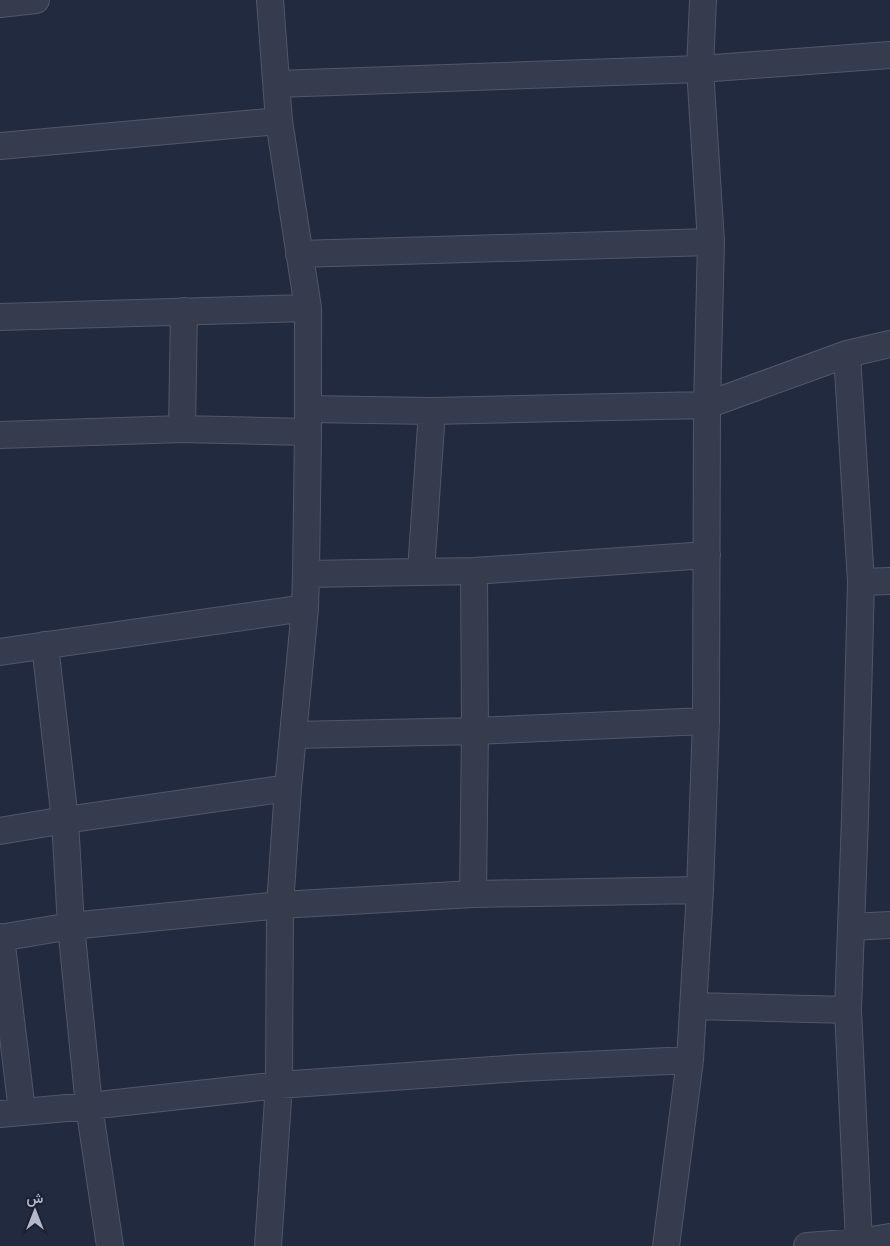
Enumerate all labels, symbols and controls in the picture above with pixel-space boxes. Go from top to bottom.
north arrow [10,1186,60,1236]
text: ش [27,1188,44,1208]

